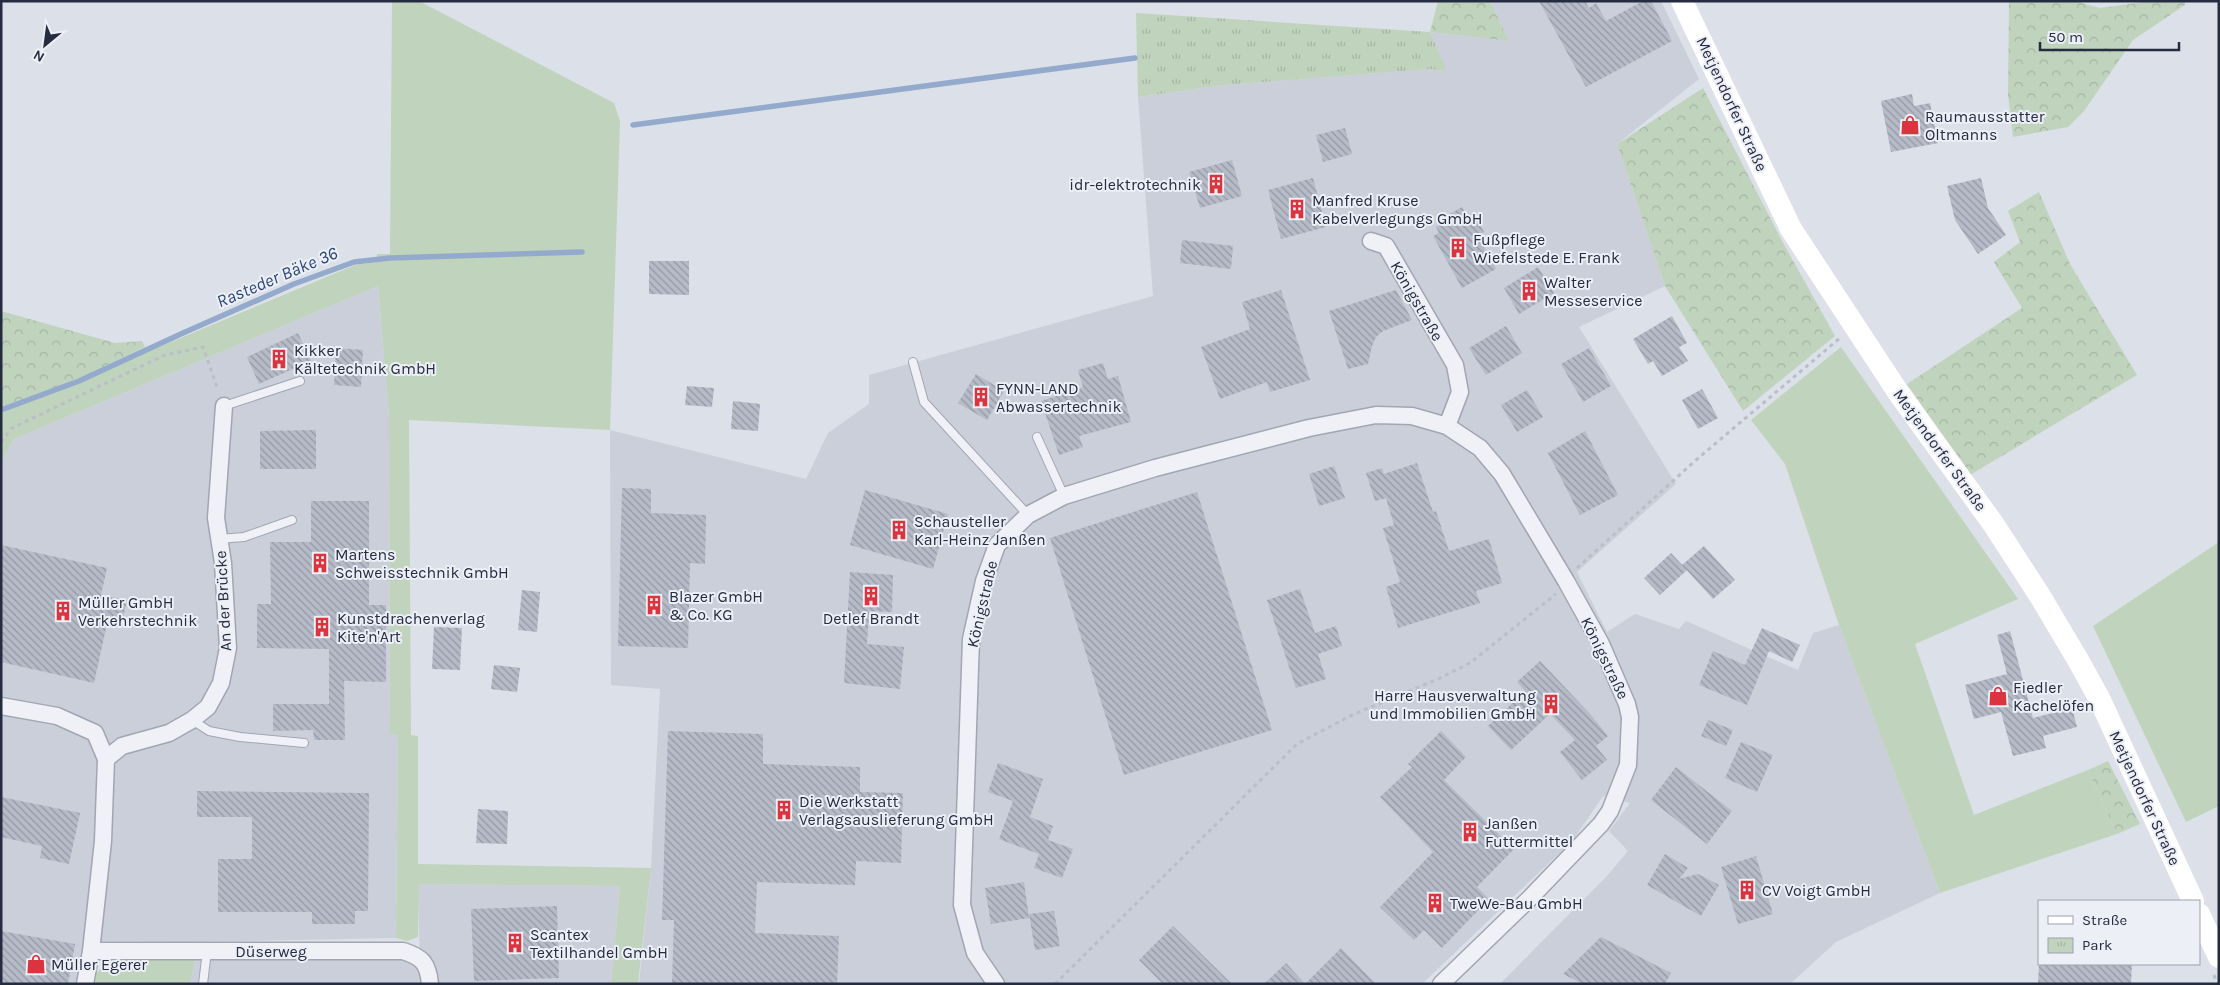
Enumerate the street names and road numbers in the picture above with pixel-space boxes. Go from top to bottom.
street label: Metjendorfer Straße [1692,34,1772,174]
street label: Königstraße [1387,258,1447,344]
street label: Metjendorfer Straße [1889,385,1991,515]
street label: An der Brücke [211,550,235,652]
street label: Königstraße [963,559,1001,649]
street label: Königstraße [1577,614,1633,702]
street label: Metjendorfer Straße [2105,728,2185,868]
street label: Düserweg [235,942,307,961]

